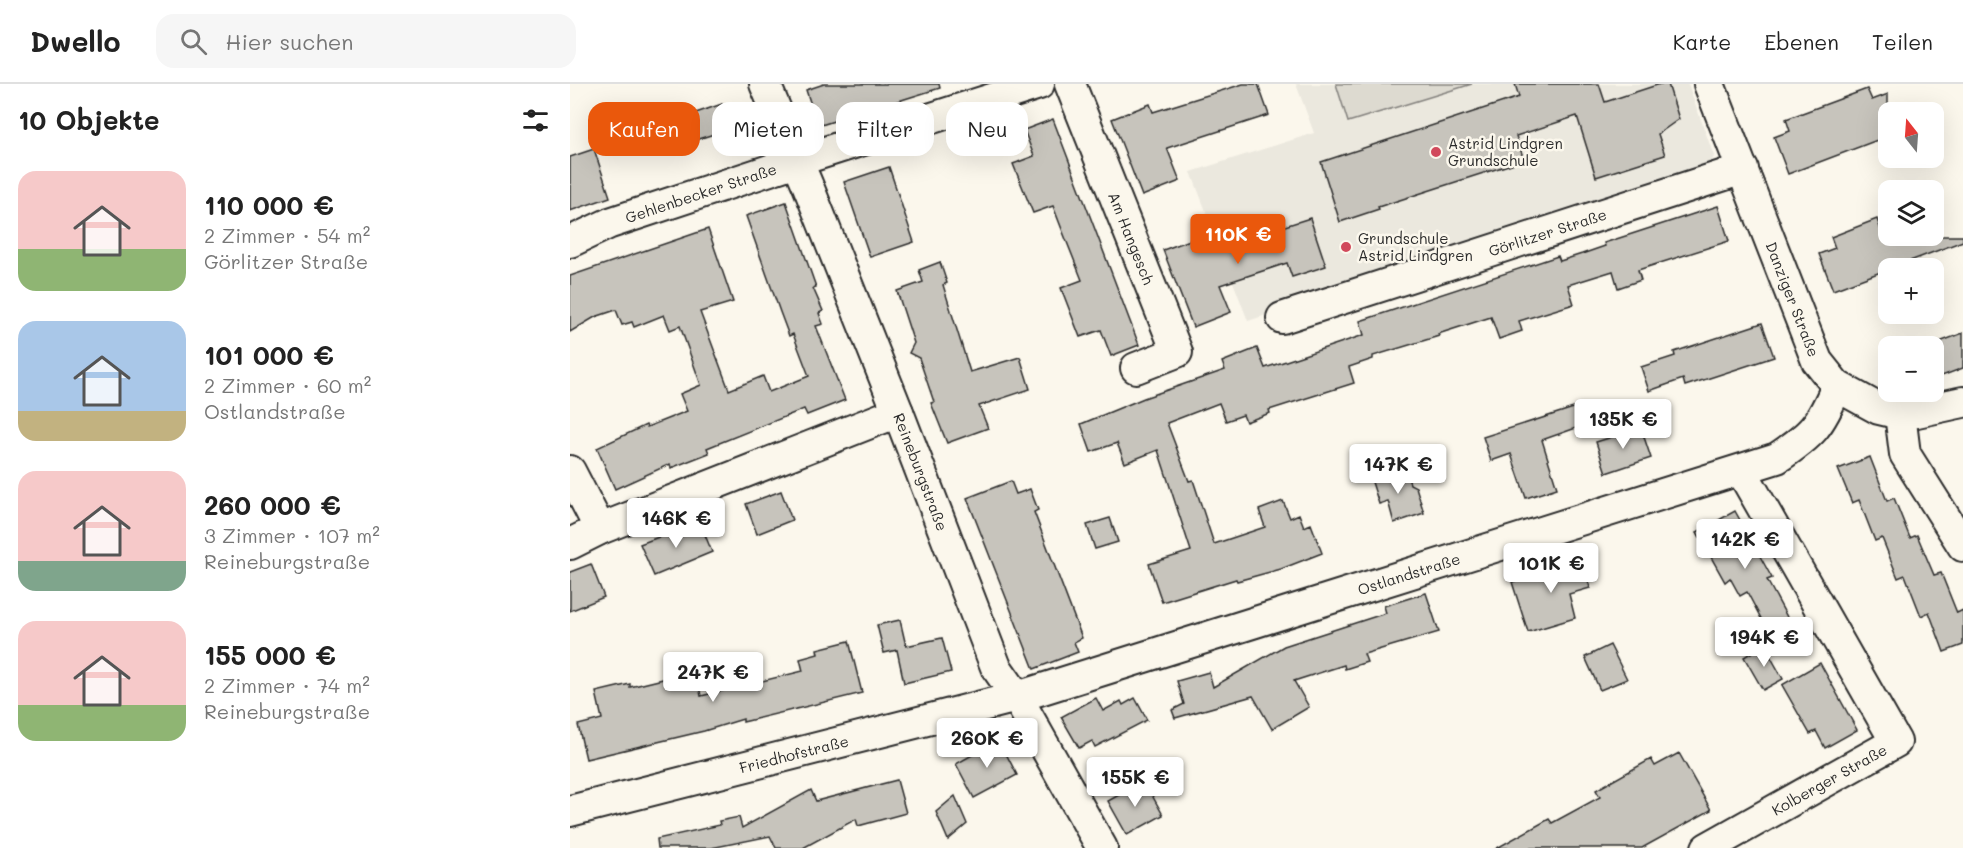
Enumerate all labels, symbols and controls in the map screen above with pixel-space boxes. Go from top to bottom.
search box [156,14,576,68]
text: Dwello [30,23,120,59]
icon: search [177,25,210,58]
text: Hier suchen [225,27,353,56]
text: Karte [1673,28,1731,55]
text: Ebenen [1764,28,1839,55]
text: Teilen [1872,28,1933,55]
chip: Kaufen [588,102,700,156]
chip: Mieten [712,102,824,156]
chip: Filter [836,102,934,156]
chip: Neu [946,102,1028,156]
north arrow [1878,102,1944,168]
map controls [1878,102,1944,402]
text: 10 Objekte [18,103,160,137]
icon: filters [519,104,552,137]
place label: Astrid Lindgren Grundschule [1448,133,1563,170]
marker: Astrid Lindgren Grundschule [1429,145,1443,159]
street label: Gehlenbecker Straße [623,158,779,227]
button: layers [1878,180,1944,246]
text: 110 000 € [204,188,334,222]
street label: Am Hangesch [1104,189,1159,287]
icon: home [66,195,138,267]
street label: Görlitzer Straße [1486,204,1609,261]
pin: 110K € [1189,214,1287,265]
text: 110K € [1204,220,1272,246]
text: 2 Zimmer · 54 m² [204,222,370,248]
place label: Grundschule Astrid Lindgren [1358,228,1473,265]
street label: Danziger Straße [1761,239,1824,360]
marker: Grundschule Astrid Lindgren [1339,240,1353,254]
text: Görlitzer Straße [204,248,368,274]
button: + [1878,258,1944,324]
button: − [1878,336,1944,402]
text: 101 000 € [204,338,334,372]
icon: home [66,345,138,417]
text: 2 Zimmer · 60 m² [204,372,371,398]
text: Ostlandstraße [204,398,346,424]
pin: 135K € [1574,399,1672,450]
text: 135K € [1588,405,1658,431]
street label: Reineburgstraße [889,410,953,534]
pin: 147K € [1349,444,1447,495]
text: 147K € [1363,450,1433,476]
text: 260 000 € [204,488,341,522]
icon: home [66,495,138,567]
pin: 146K € [627,498,725,549]
text: 146K € [641,504,711,530]
pin: 142K € [1696,519,1794,570]
text: 3 Zimmer · 107 m² [204,522,380,548]
text: 142K € [1710,525,1780,551]
pin: 101K € [1502,543,1600,594]
text: Reineburgstraße [204,548,370,574]
street label: Ostlandstraße [1355,548,1463,599]
text: 101K € [1517,549,1585,575]
pin: 194K € [1715,617,1813,668]
text: 194K € [1729,623,1799,649]
text: 155 000 € [204,638,336,672]
icon: home [66,645,138,717]
pin: 247K € [664,652,762,703]
text: 247K € [677,658,749,684]
text: 2 Zimmer · 74 m² [204,672,370,698]
text: Reineburgstraße [204,698,370,724]
pin: 260K € [938,718,1036,769]
text: 260K € [951,724,1023,750]
street label: Friedhofstraße [737,730,851,777]
street label: Kolberger Straße [1768,739,1890,820]
pin: 155K € [1086,757,1184,808]
text: 155K € [1101,763,1169,789]

